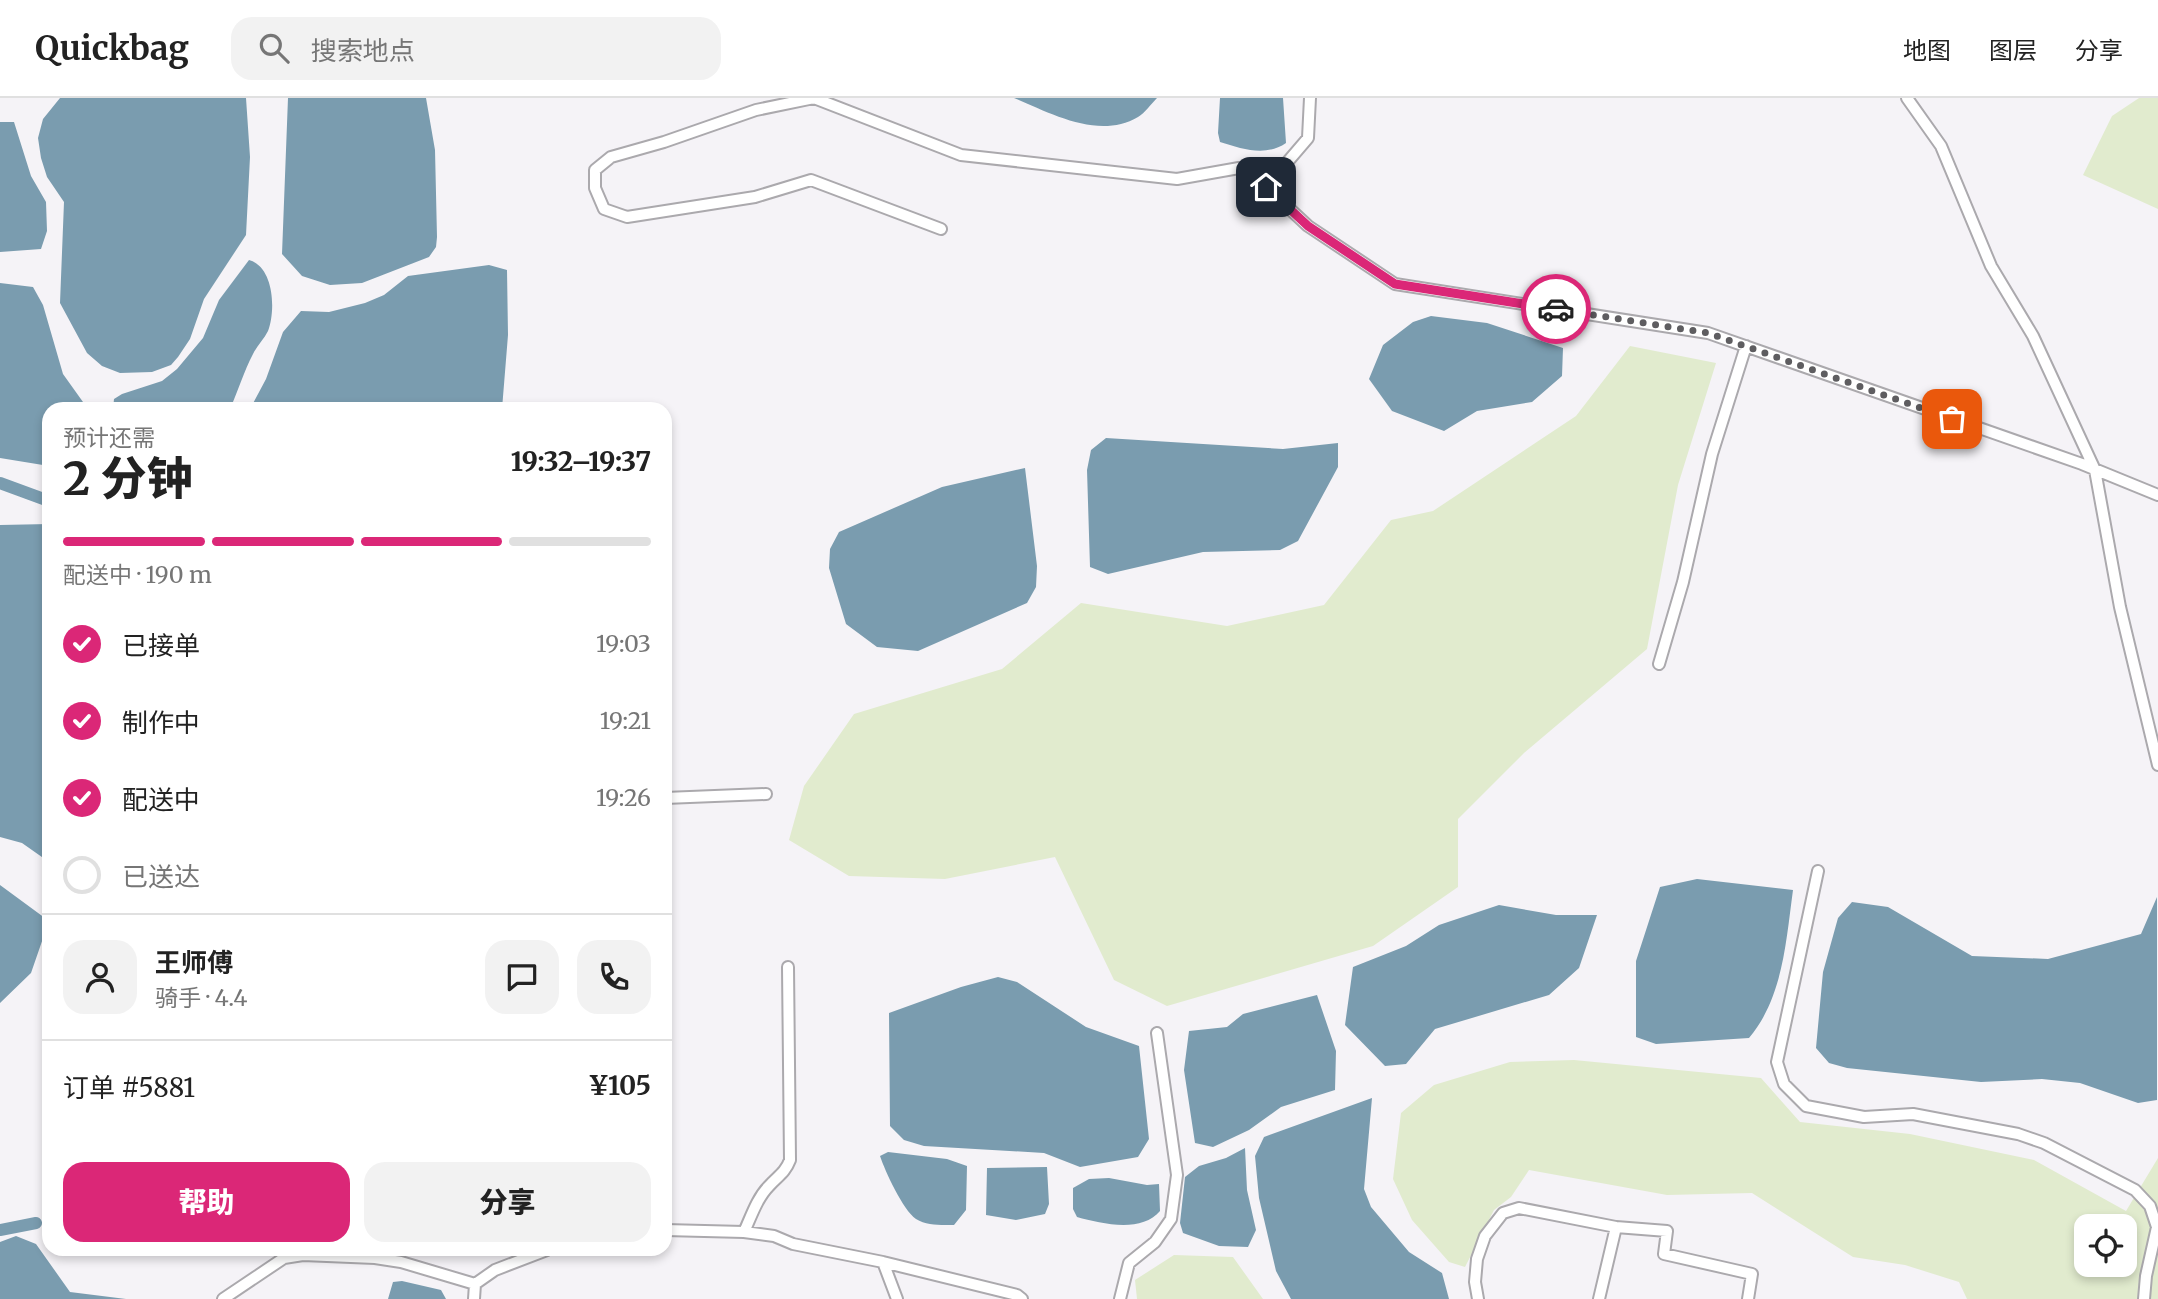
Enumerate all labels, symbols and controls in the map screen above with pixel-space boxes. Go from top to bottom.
search box [231,17,721,80]
text: Quickbag [35,28,189,69]
icon: search [255,29,293,67]
text: 搜索地点 [311,34,415,67]
text: 地图 [1903,35,1951,66]
text: 图层 [1989,35,2037,66]
text: 分享 [2075,35,2123,66]
pin [1236,157,1296,217]
icon: home [1247,168,1285,206]
courier [1521,274,1591,344]
icon: car [1537,290,1575,328]
pin [1922,389,1982,449]
icon: bag [1933,400,1971,438]
text: 预计还需 [63,423,155,452]
text: 19:32–19:37 [511,445,651,478]
text: 2 分钟 [63,450,193,508]
text: 配送中 · 190 m [63,560,212,589]
icon: check [63,625,101,663]
text: 已接单 [122,629,200,662]
text: 19:03 [596,629,651,658]
icon: check [63,702,101,740]
text: 制作中 [122,706,200,739]
text: 19:21 [600,706,651,735]
icon: check [63,779,101,817]
text: 配送中 [122,783,200,816]
text: 19:26 [596,783,651,812]
text: 已送达 [122,860,200,893]
button: person [63,940,137,1014]
button: chat [485,940,559,1014]
button: phone [577,940,651,1014]
text: 王师傅 [155,946,233,979]
text: 骑手 · 4.4 [155,983,248,1012]
text: ¥105 [588,1069,651,1102]
text: 订单 #5881 [63,1071,195,1104]
button: 帮助 [63,1162,350,1242]
button: 分享 [364,1162,651,1242]
map controls [2074,1214,2137,1277]
button: locate [2074,1214,2137,1277]

